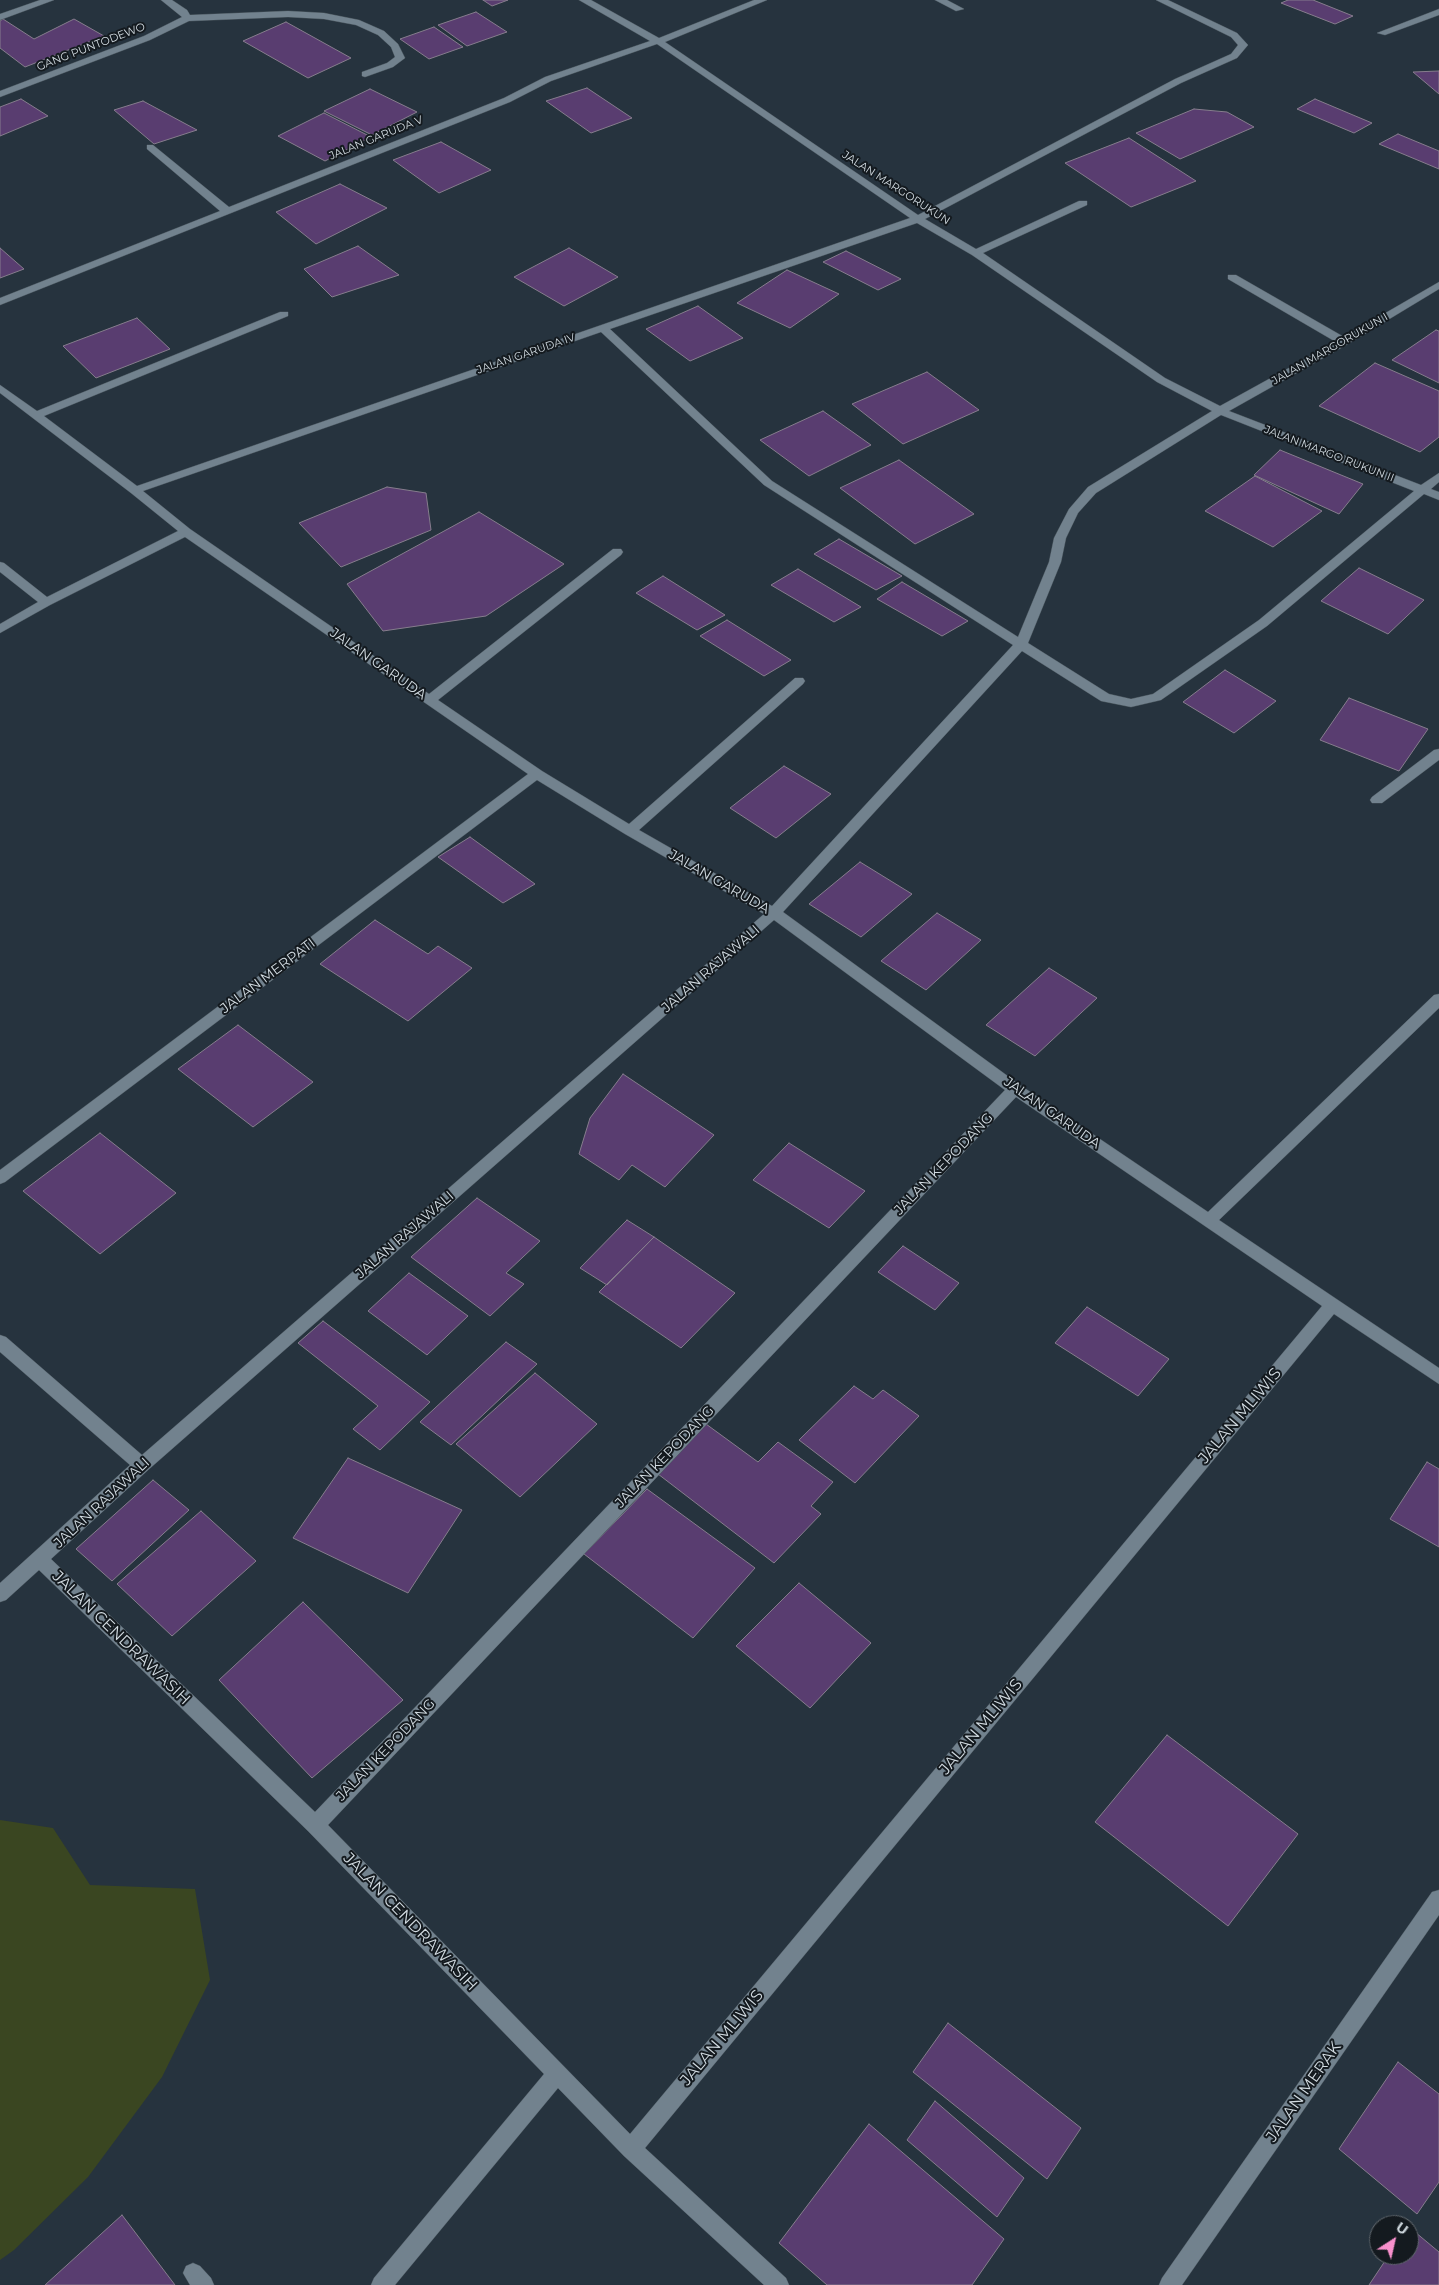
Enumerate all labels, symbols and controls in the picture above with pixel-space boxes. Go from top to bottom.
street label: GANG PUNTODEWO [35,20,147,74]
street label: JALAN GARUDA V [327,113,425,163]
street label: JALAN MARGORUKUN [840,148,952,228]
street label: JALAN MARGORUKUN I [1270,310,1390,388]
street label: JALAN GARUDA IV [475,331,577,377]
street label: JALAN MARGO RUKUN II [1262,423,1396,485]
street label: JALAN GARUDA [327,625,429,703]
street label: JALAN GARUDA [666,846,772,918]
street label: JALAN RAJAWALI [659,922,763,1016]
street label: JALAN MERPATI [217,935,319,1017]
street label: JALAN GARUDA [1001,1074,1103,1152]
street label: JALAN KEPODANG [891,1110,997,1218]
street label: JALAN RAJAWALI [353,1188,457,1282]
street label: JALAN MLIWIS [1194,1364,1286,1468]
street label: JALAN KEPODANG [612,1403,718,1511]
street label: JALAN RAJAWALI [51,1454,153,1552]
street label: JALAN CENDRAWASIH [48,1567,194,1709]
street label: JALAN MLIWIS [935,1675,1027,1779]
street label: JALAN KEPODANG [333,1696,439,1804]
street label: JALAN CENDRAWASIH [339,1849,481,1995]
street label: JALAN MLIWIS [676,1986,768,2090]
street label: JALAN MERAK [1262,2038,1346,2146]
north arrow [1369,2215,1419,2265]
text: U [1392,2218,1412,2239]

